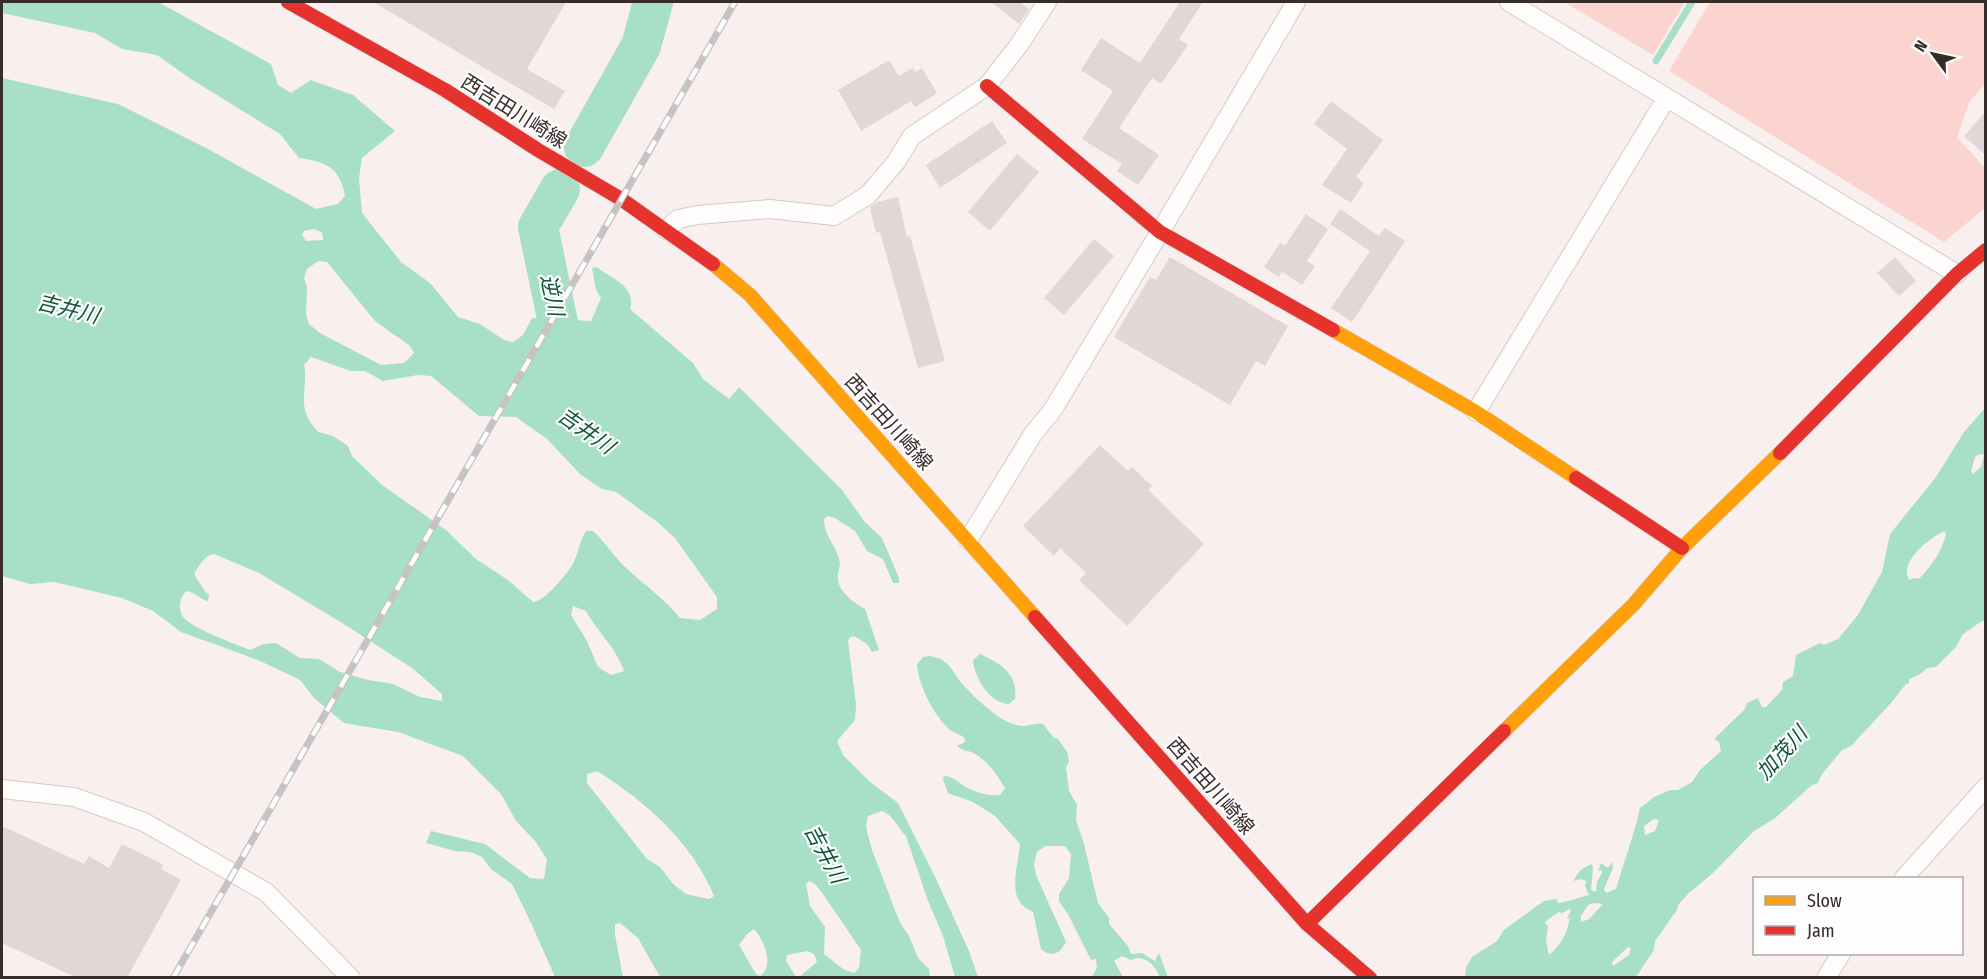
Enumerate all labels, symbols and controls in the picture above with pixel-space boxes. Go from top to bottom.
north arrow [1903,24,1963,84]
text: N [1910,37,1931,55]
street label: 西吉田川崎線 [457,69,571,153]
water label: 逆川 [535,272,569,320]
water label: 吉井川 [34,289,104,330]
street label: 西吉田川崎線 [840,369,938,475]
water label: 吉井川 [553,402,621,461]
water label: 加茂川 [1751,719,1814,785]
street label: 西吉田川崎線 [1163,733,1259,839]
water label: 吉井川 [799,820,852,890]
legend [1753,877,1963,955]
text: Slow [1807,890,1842,912]
text: Jam [1807,920,1835,942]

